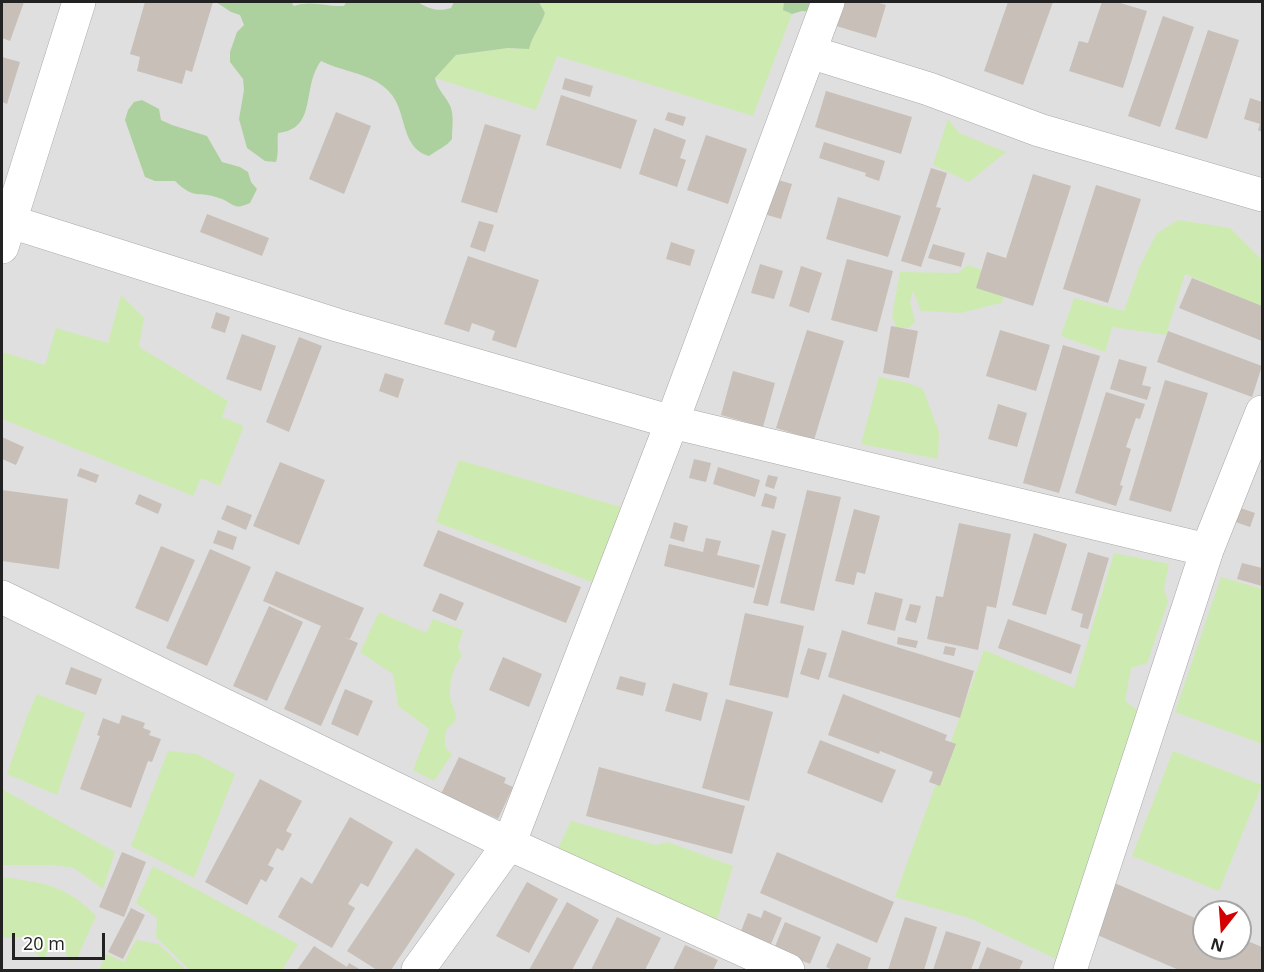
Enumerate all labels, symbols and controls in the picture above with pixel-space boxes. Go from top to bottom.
north arrow [1192,900,1252,960]
scale bar [15,921,108,959]
text: 20 m [23,931,65,955]
text: N [1208,933,1227,958]

